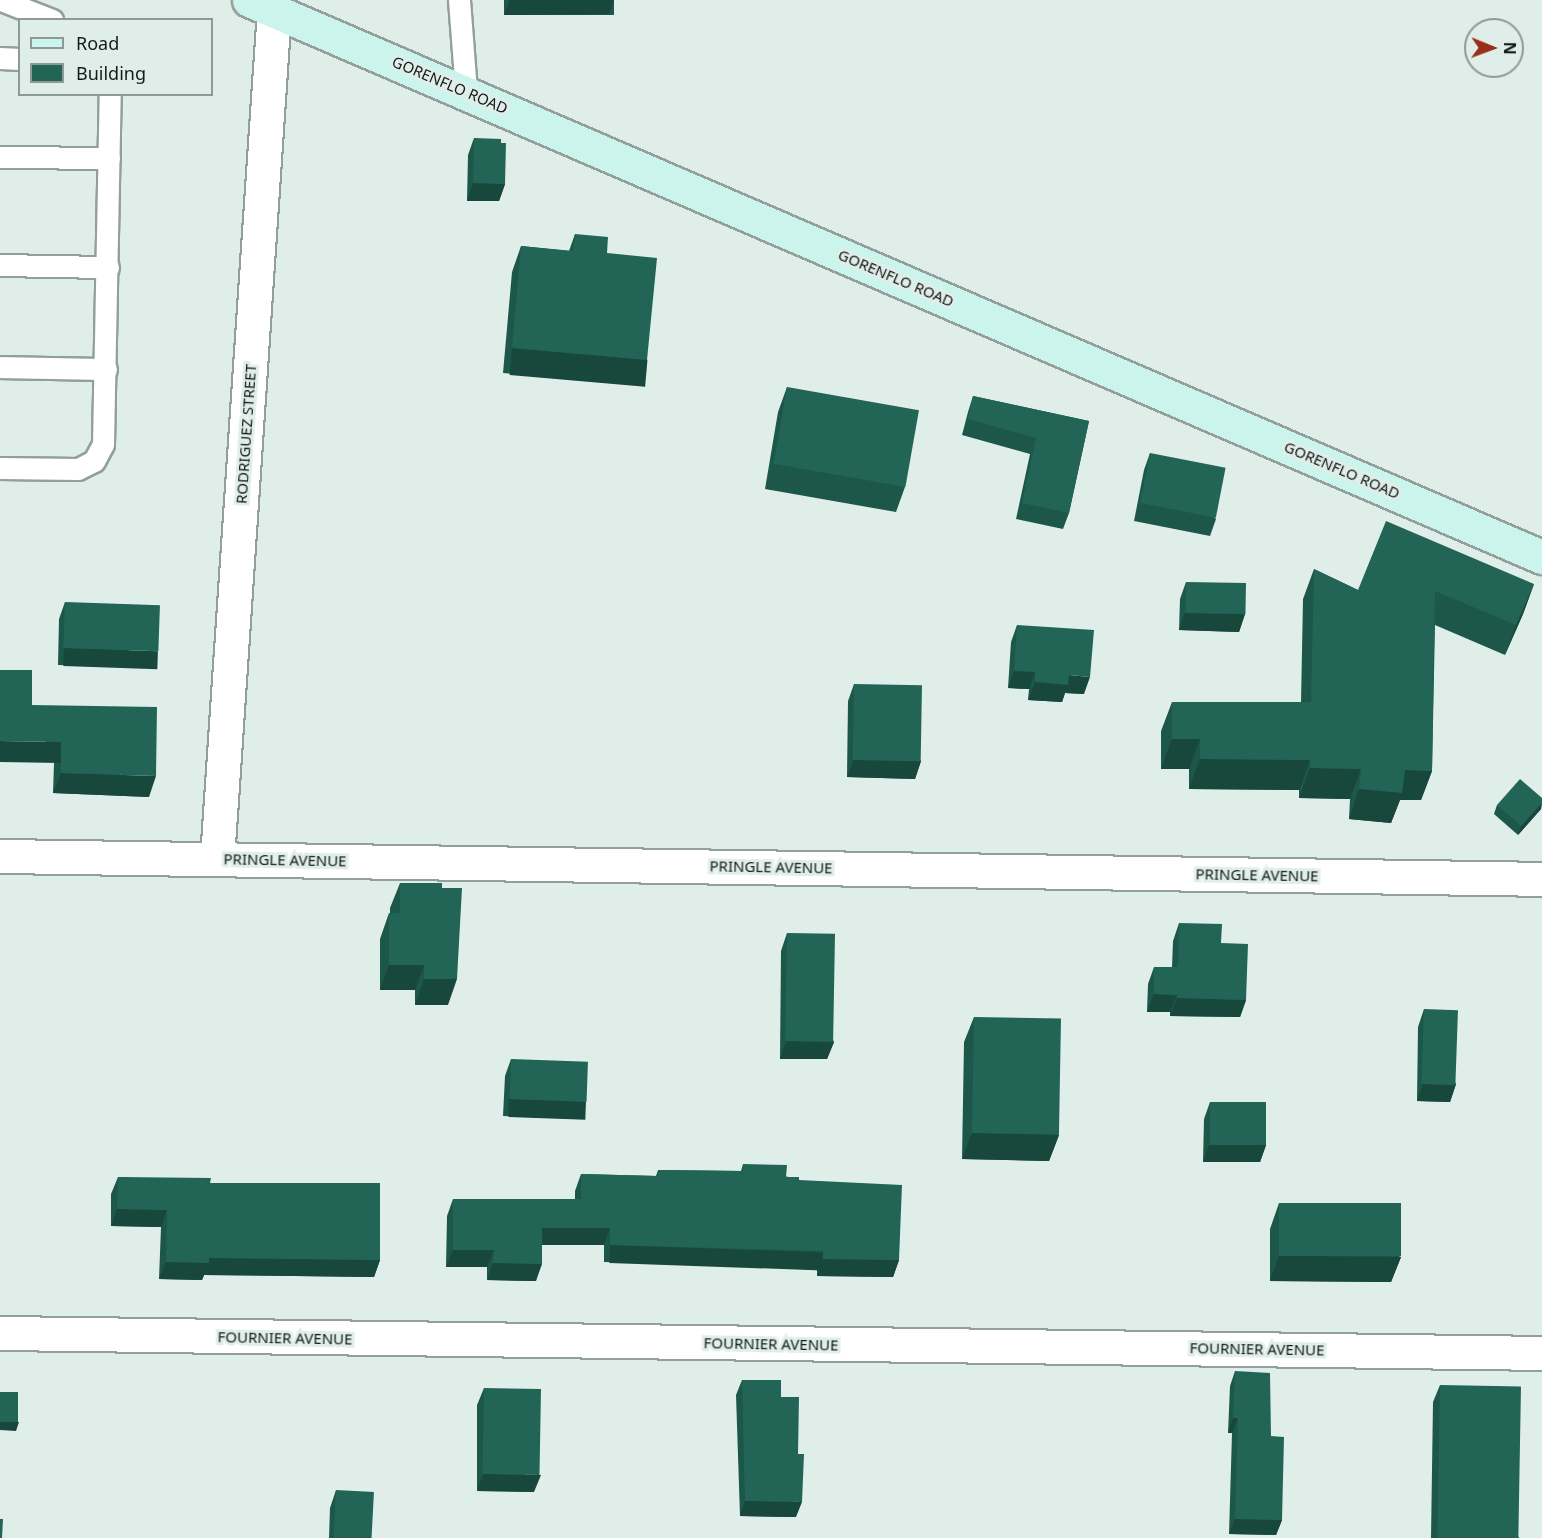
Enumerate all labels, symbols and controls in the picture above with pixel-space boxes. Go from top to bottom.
legend [18,18,213,96]
north arrow [1464,18,1524,78]
text: Road [76,31,119,55]
text: N [1499,42,1521,55]
street label: GORENFLO ROAD [389,53,511,117]
text: Building [76,61,146,85]
street label: GORENFLO ROAD [835,246,957,310]
street label: RODRIGUEZ STREET [232,364,260,504]
street label: GORENFLO ROAD [1281,438,1403,502]
street label: PRINGLE AVENUE [223,850,347,870]
street label: PRINGLE AVENUE [709,857,833,877]
street label: PRINGLE AVENUE [1195,865,1319,885]
street label: FOURNIER AVENUE [217,1328,353,1348]
street label: FOURNIER AVENUE [703,1334,839,1354]
street label: FOURNIER AVENUE [1189,1339,1325,1359]

